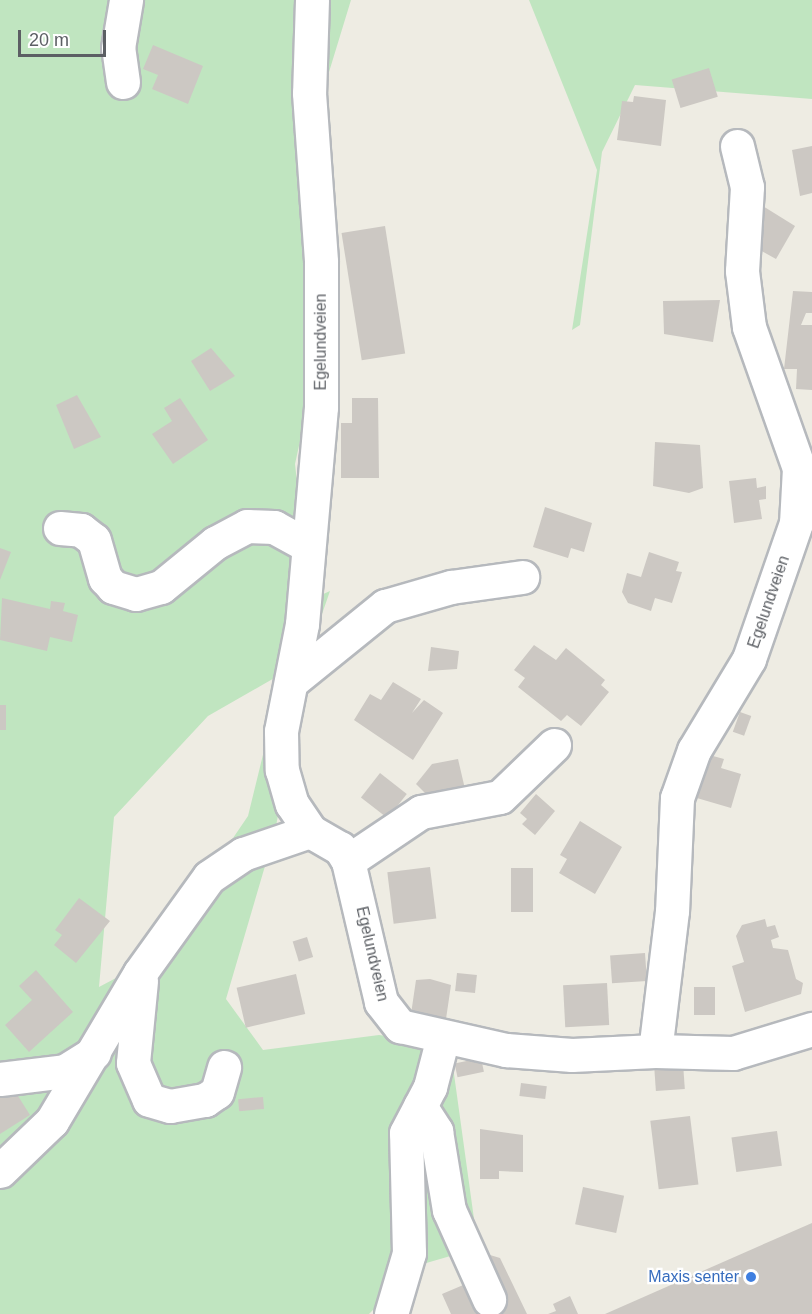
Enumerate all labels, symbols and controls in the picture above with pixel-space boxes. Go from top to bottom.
scale bar [21,18,110,56]
text: 20 m [29,30,69,50]
street label: Egelundveien [311,294,331,390]
street label: Egelundveien [744,553,794,651]
street label: Egelundveien [352,905,392,1003]
place label: Maxis senter [648,1267,739,1287]
marker: Maxis senter [744,1270,758,1284]

